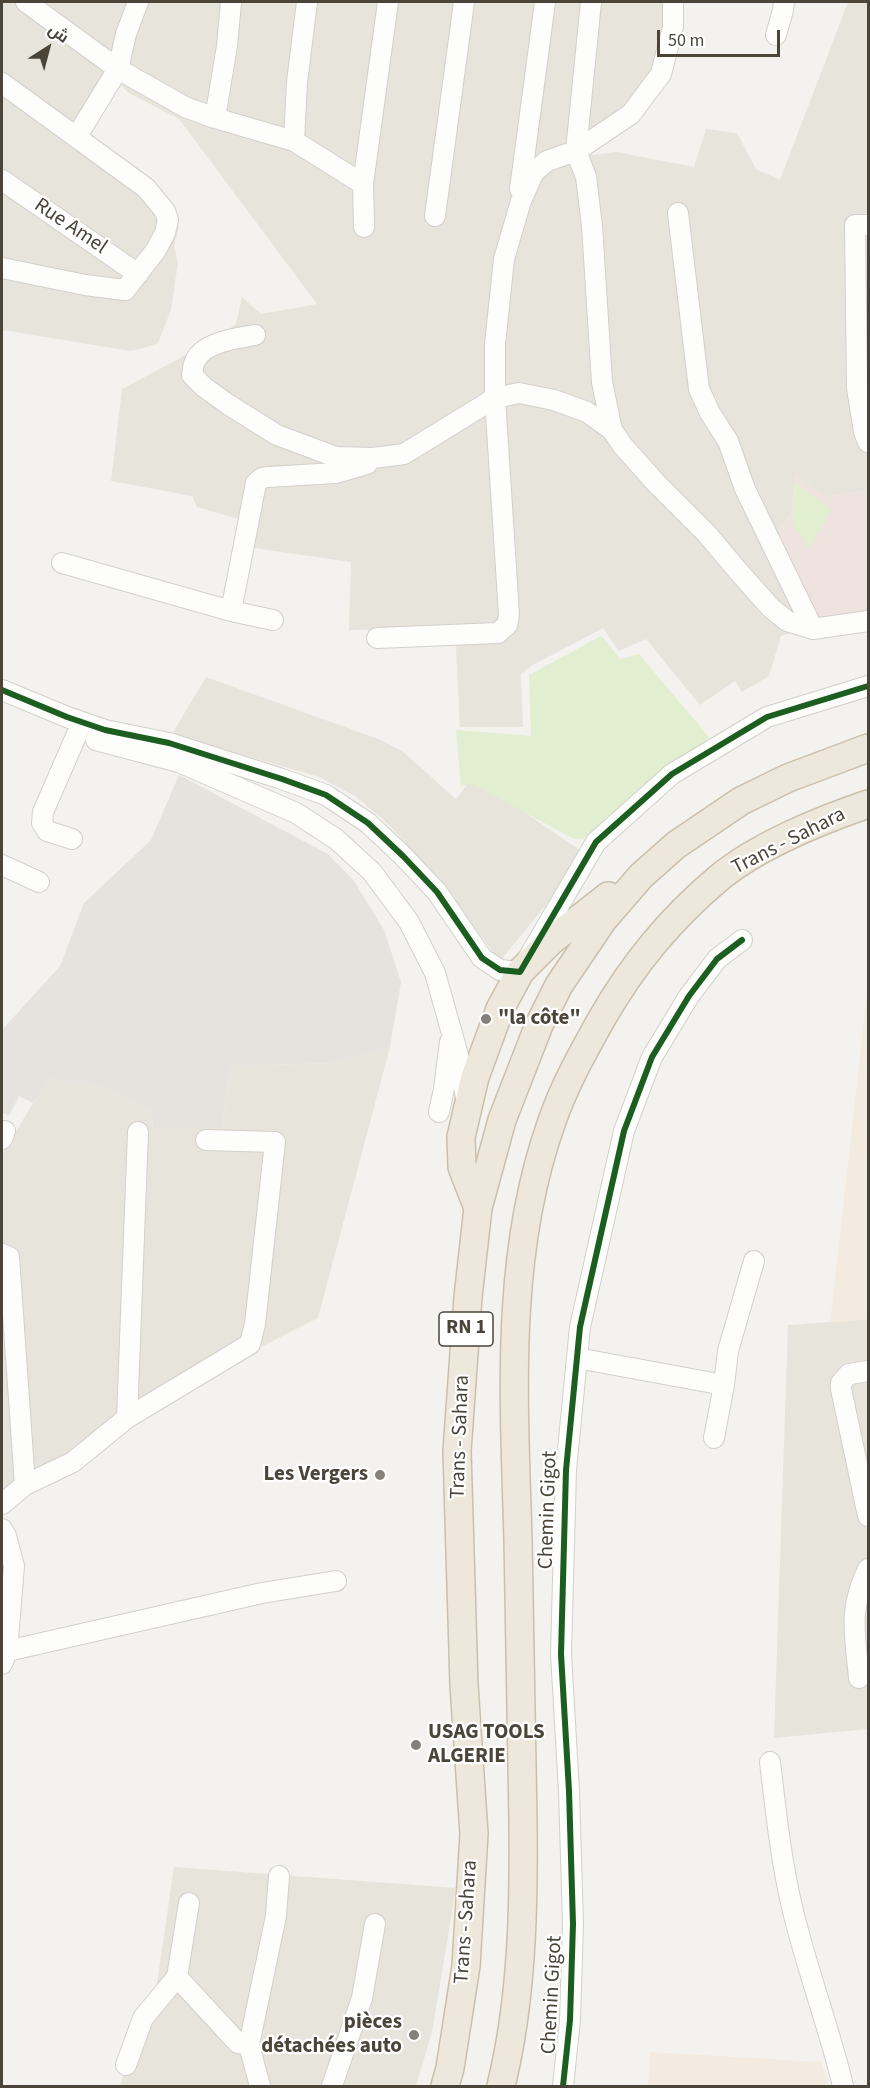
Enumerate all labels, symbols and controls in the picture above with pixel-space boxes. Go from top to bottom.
north arrow [18,18,78,78]
scale bar [660,18,783,56]
text: ش [44,19,73,48]
text: 50 m [668,28,704,53]
street label: Rue Amel [29,193,111,261]
street label: Trans - Sahara [728,803,850,881]
place label: "la côte" [498,1006,581,1032]
marker: "la côte" [479,1012,493,1026]
road number: RN 1 [439,1312,493,1346]
street label: Trans - Sahara [446,1375,476,1499]
street label: Chemin Gigot [534,1450,564,1570]
place label: Les Vergers [264,1462,368,1488]
marker: Les Vergers [373,1468,387,1482]
place label: USAG TOOLS ALGERIE [428,1720,545,1770]
marker: USAG TOOLS ALGERIE [409,1738,423,1752]
street label: Trans - Sahara [450,1859,484,1985]
street label: Chemin Gigot [537,1935,569,2055]
place label: pièces détachées auto [261,2010,402,2060]
marker: pièces détachées auto [407,2028,421,2042]

